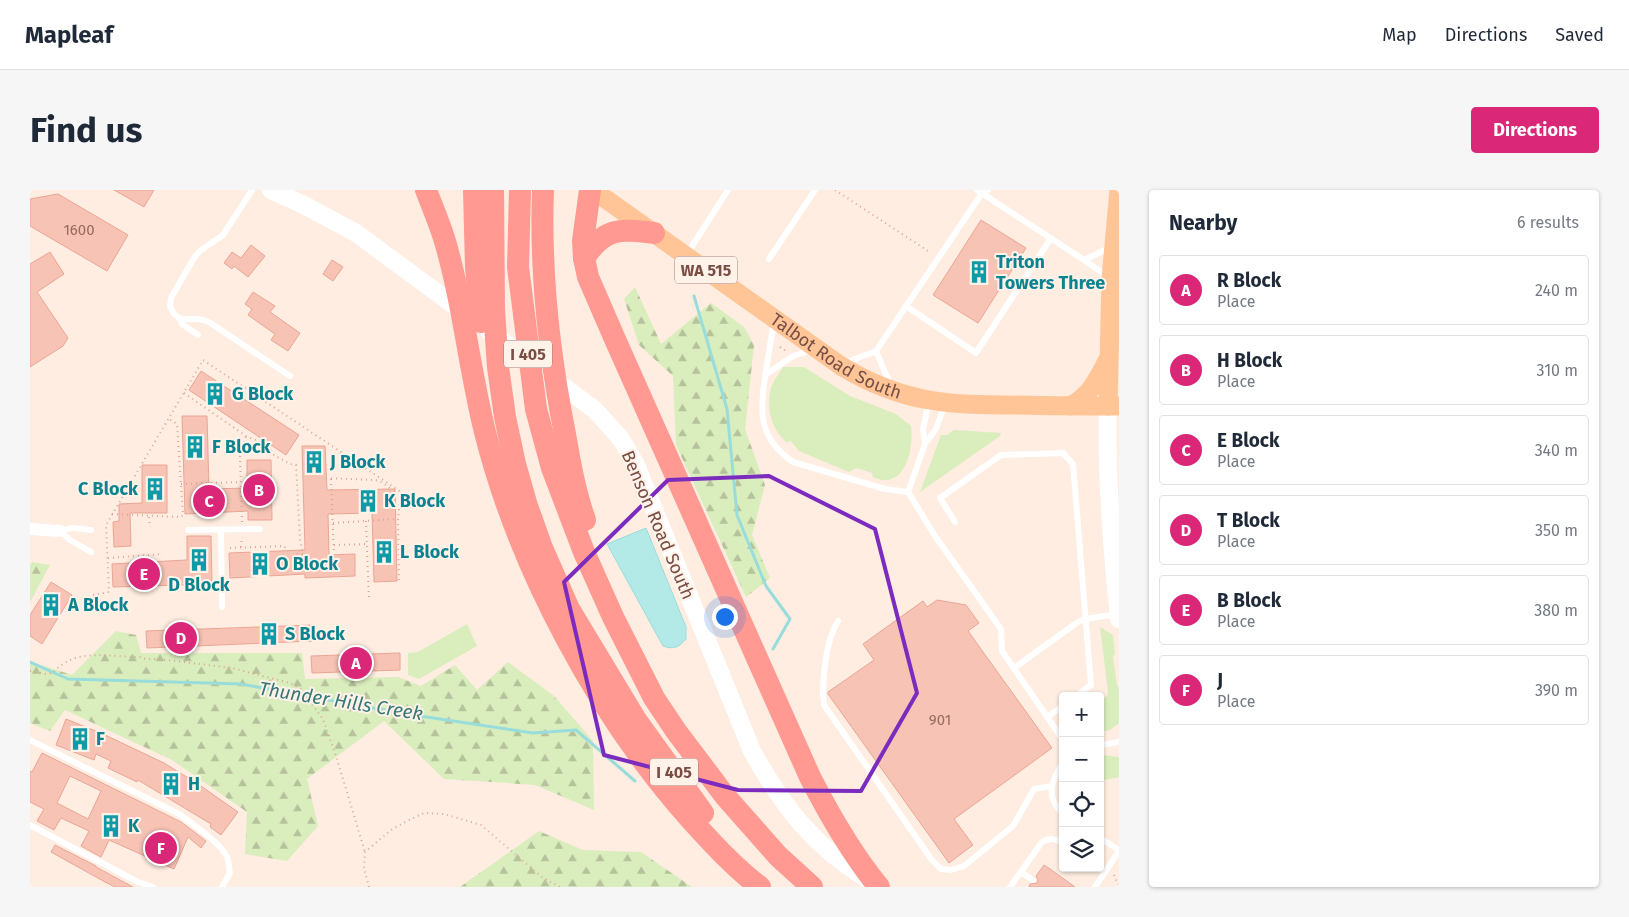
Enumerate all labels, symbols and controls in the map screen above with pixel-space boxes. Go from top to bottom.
text: Mapleaf [25,21,113,49]
text: Map [1382,24,1417,46]
text: Directions [1445,24,1527,46]
text: Saved [1555,24,1604,46]
button: Directions [1471,107,1599,153]
text: Find us [30,109,142,151]
text: Nearby [1169,210,1237,236]
text: 6 results [1517,213,1579,232]
house number: 1600 [63,221,95,239]
place label: Triton Towers Three [996,251,1105,294]
road number: WA 515 [675,256,737,284]
building icon: Triton Towers Three [966,259,992,285]
text: R Block [1217,269,1281,292]
text: A [1181,281,1191,300]
text: 240 m [1535,281,1578,300]
text: Place [1217,292,1256,311]
street label: Talbot Road South [766,308,904,404]
road number: I 405 [504,340,552,368]
text: H Block [1217,349,1282,372]
text: B [1181,361,1191,380]
text: 310 m [1537,361,1578,380]
text: Place [1217,372,1256,391]
building icon: G Block [202,381,228,407]
place label: G Block [232,383,294,405]
text: E Block [1217,429,1279,452]
building icon: F Block [182,434,208,460]
place label: F Block [212,436,272,458]
text: C [1181,441,1191,460]
text: 340 m [1535,441,1578,460]
street label: Benson Road South [617,447,699,603]
building icon: J Block [301,449,327,475]
place label: J Block [329,451,386,473]
text: Place [1217,452,1256,471]
pin: B [243,471,275,509]
building icon: C Block [142,476,168,502]
place label: C Block [78,478,139,500]
pin: C [193,482,225,520]
building icon: K Block [355,488,381,514]
place label: K Block [384,490,446,512]
text: T Block [1217,509,1280,532]
text: D [1181,521,1191,540]
text: 350 m [1535,521,1578,540]
text: Place [1217,532,1256,551]
building icon: L Block [371,539,397,565]
place label: L Block [400,541,460,563]
building icon: D Block [186,547,212,573]
building icon: O Block [247,551,273,577]
place label: O Block [276,553,339,575]
pin: E [128,555,160,593]
place label: D Block [168,574,231,596]
text: B Block [1217,589,1281,612]
building icon: A Block [38,592,64,618]
place label: A Block [67,594,129,616]
text: E [1182,601,1190,620]
text: 380 m [1534,601,1578,620]
your location [712,604,738,630]
text: Place [1217,612,1256,631]
pin: D [165,619,197,657]
building icon: S Block [256,621,282,647]
place label: S Block [285,623,346,645]
pin: A [340,644,372,682]
text: J [1217,669,1223,692]
water label: Thunder Hills Creek [258,677,424,725]
text: F [1182,681,1190,700]
text: 390 m [1535,681,1578,700]
map controls [1059,692,1104,872]
button: + [1059,692,1104,737]
text: Place [1217,692,1256,711]
house number: 901 [929,711,951,729]
building icon: F [67,726,93,752]
place label: F [96,728,105,750]
button: − [1059,737,1104,782]
road number: I 405 [650,758,698,786]
building icon: H [158,771,184,797]
place label: H [188,773,200,795]
button: locate [1059,782,1104,827]
building icon: K [98,813,124,839]
place label: K [128,815,140,837]
button: layers [1059,827,1104,872]
pin: F [145,829,177,867]

